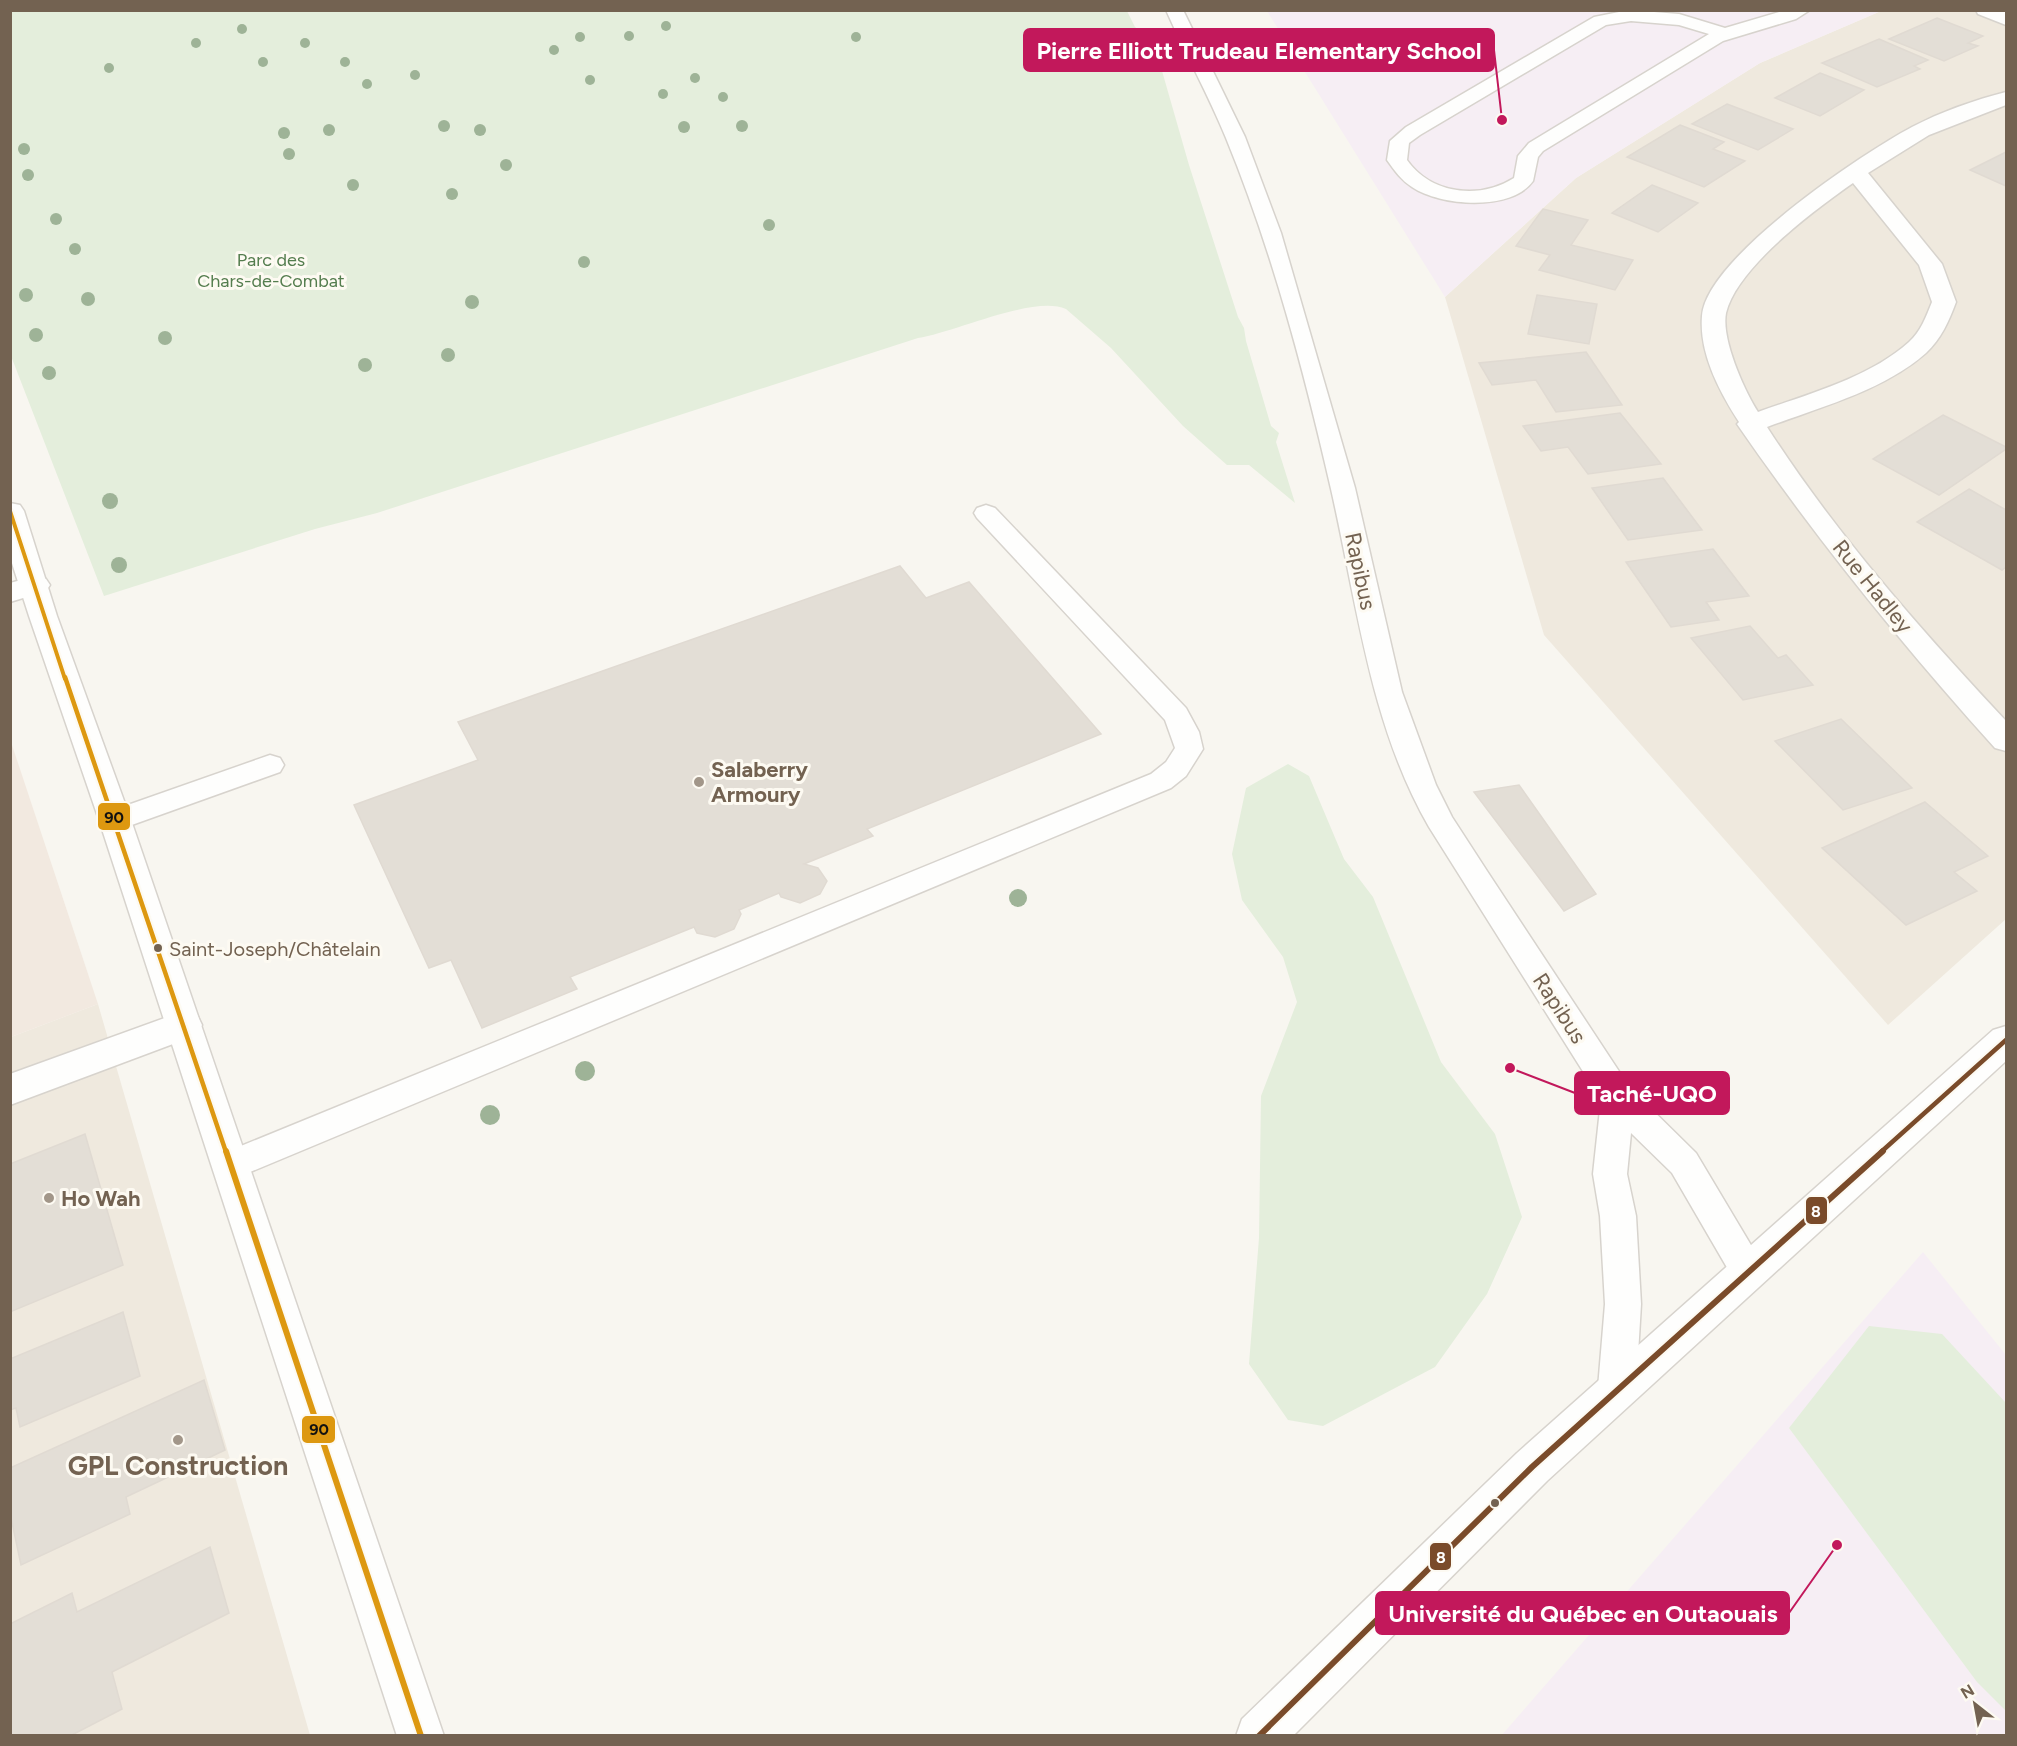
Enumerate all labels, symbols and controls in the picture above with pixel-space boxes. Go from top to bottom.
callout: Pierre Elliott Trudeau Elementary School [1024,29,1494,71]
text: Pierre Elliott Trudeau Elementary School [1036,36,1482,65]
park label: Parc des Chars-de-Combat [197,249,345,292]
street label: Rapibus [1339,530,1382,612]
street label: Rue Hadley [1827,534,1919,639]
place label: Salaberry Armoury [711,756,808,808]
marker: Salaberry Armoury [692,775,706,789]
line badge: 90 [97,802,131,831]
text: 90 [104,808,124,827]
place label: Saint-Joseph/Châtelain [169,937,381,961]
marker: Saint-Joseph/Châtelain [152,942,164,954]
street label: Rapibus [1527,968,1592,1049]
callout: Taché-UQO [1575,1072,1729,1114]
text: Taché-UQO [1587,1079,1717,1108]
place label: Ho Wah [61,1185,141,1212]
marker: Ho Wah [42,1191,56,1205]
line badge: 8 [1805,1196,1828,1225]
text: 8 [1811,1202,1821,1221]
line badge: 90 [301,1415,336,1444]
text: 90 [309,1420,329,1439]
marker: GPL Construction [171,1433,185,1447]
place label: GPL Construction [68,1449,288,1482]
unlabelled marker [1489,1497,1501,1509]
line badge: 8 [1429,1542,1452,1571]
text: 8 [1436,1548,1446,1567]
callout: Université du Québec en Outaouais [1376,1592,1789,1634]
text: Université du Québec en Outaouais [1388,1599,1778,1628]
north arrow [1945,1674,2005,1734]
text: N [1957,1680,1978,1703]

